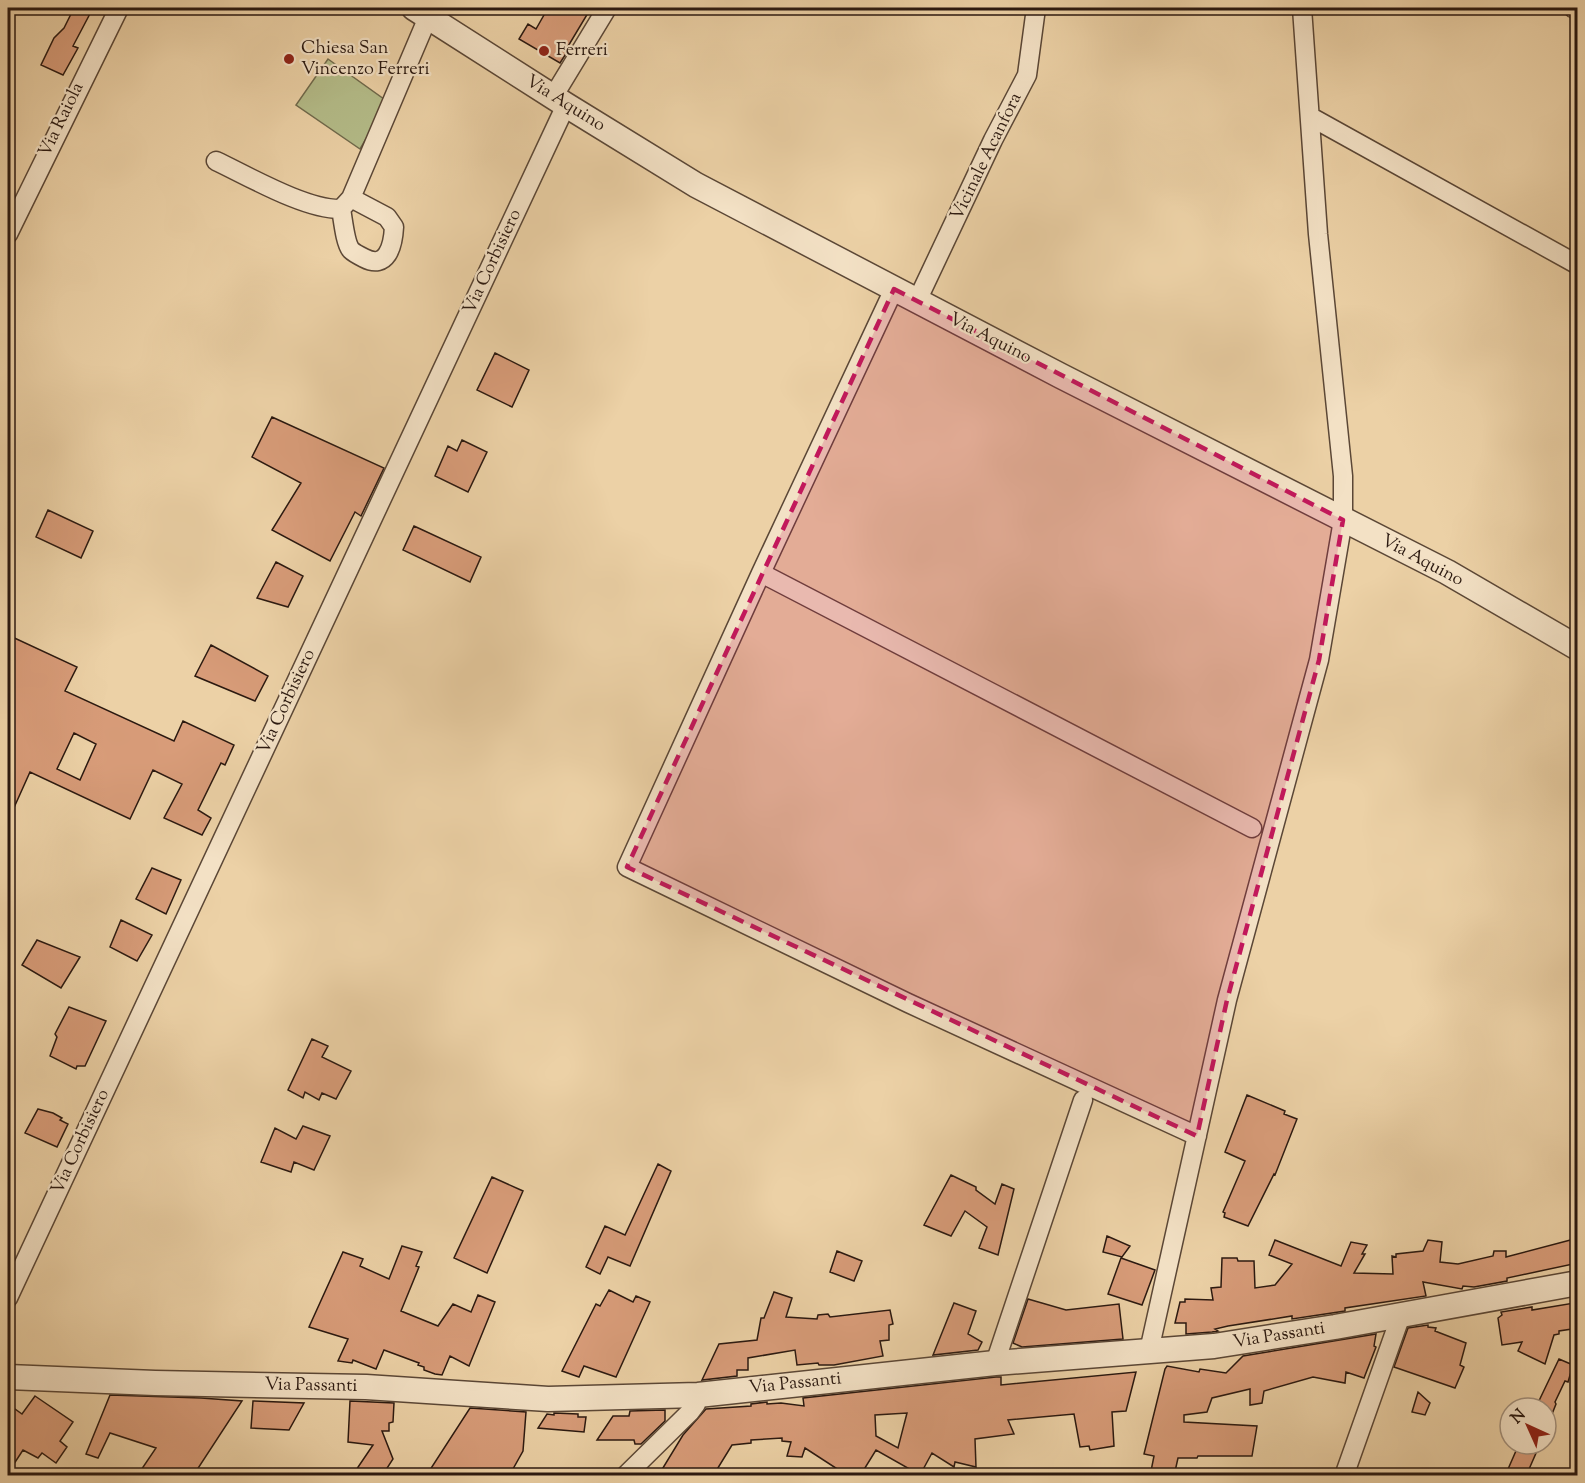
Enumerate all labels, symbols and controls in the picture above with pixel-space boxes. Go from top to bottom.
place label: Chiesa San Vincenzo Ferreri [301,36,430,83]
place label: Ferreri [556,38,608,64]
marker: Ferreri [537,44,551,58]
marker: Chiesa San Vincenzo Ferreri [282,52,296,66]
street label: Via Aquino [520,69,610,139]
street label: Via Raiola [33,78,91,162]
street label: Vicinale Acanfora [945,89,1029,225]
street label: Via Corbisiero [457,205,529,319]
street label: Via Aquino [944,307,1036,371]
street label: Via Aquino [1376,528,1468,594]
street label: Via Corbisiero [251,645,323,759]
street label: Via Corbisiero [45,1085,117,1199]
street label: Via Passanti [1231,1316,1327,1356]
street label: Via Passanti [747,1366,843,1402]
street label: Via Passanti [264,1372,358,1400]
north arrow [1498,1396,1558,1456]
text: N [1507,1404,1532,1430]

